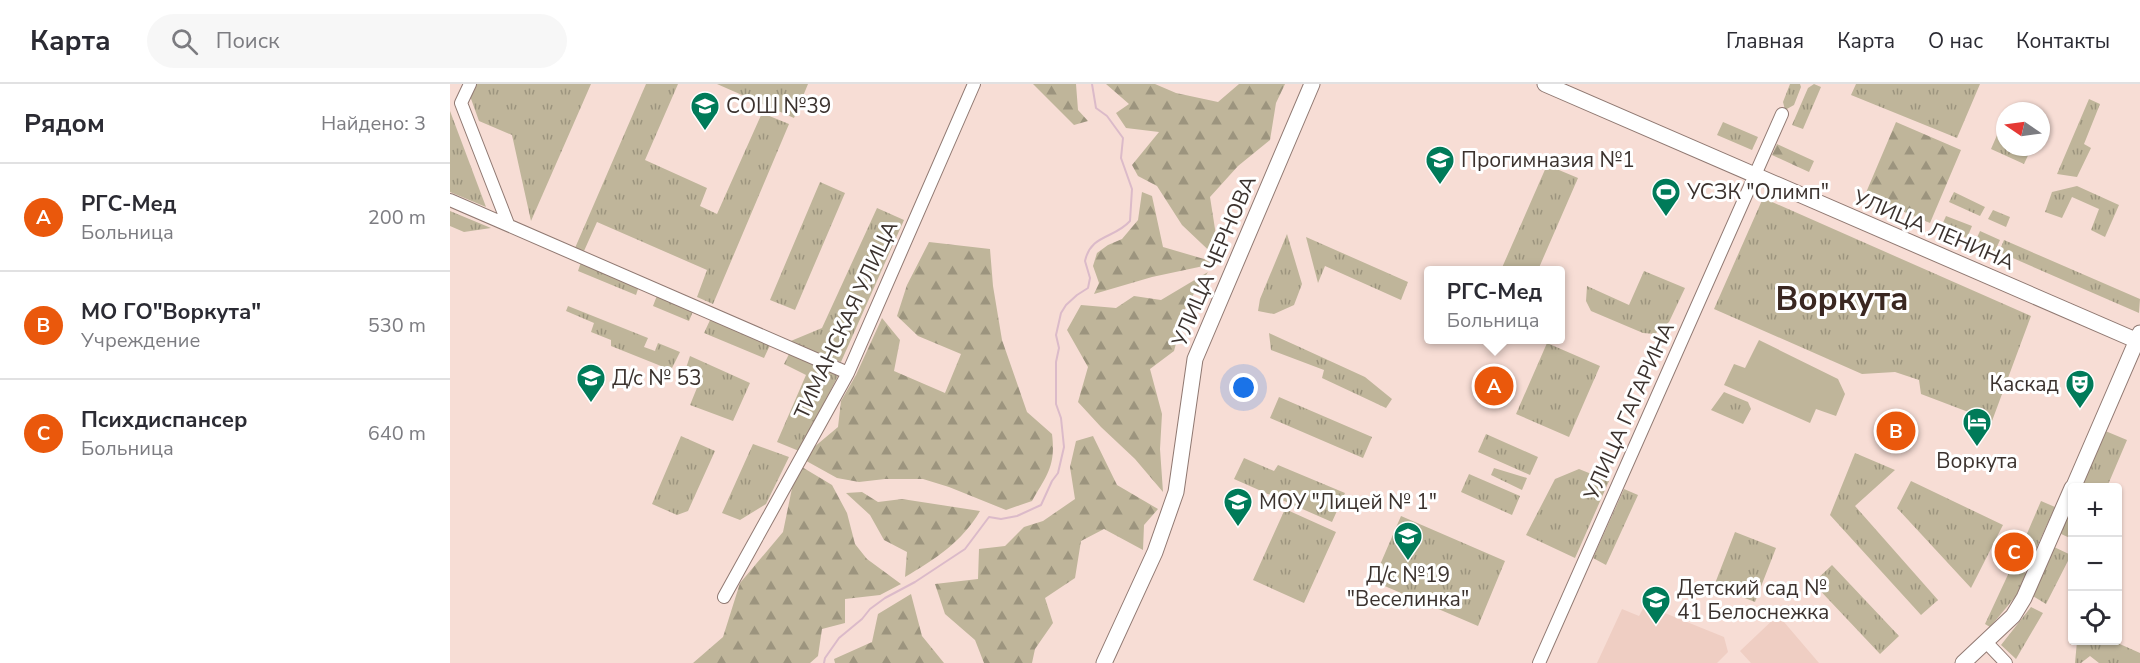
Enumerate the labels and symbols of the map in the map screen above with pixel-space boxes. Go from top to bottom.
school or university icon: СОШ №39 [689,90,721,132]
place label: СОШ №39 [726,92,831,120]
north arrow [1996,102,2050,156]
school or university icon: Прогимназия №1 [1424,144,1456,186]
place label: Прогимназия №1 [1461,146,1635,174]
street label: УЛИЦА ЧЕРНОВА [1165,171,1263,352]
sports icon: УСЗК "Олимп" [1650,176,1682,218]
place label: УСЗК "Олимп" [1686,178,1829,206]
street label: УЛИЦА ЛЕНИНА [1848,183,2019,277]
street label: ТИМАНСКАЯ УЛИЦА [788,216,904,424]
district label: Воркута [1775,277,1909,322]
street label: УЛИЦА ГАГАРИНА [1577,318,1681,505]
school or university icon: Д/с № 53 [575,362,607,404]
place label: Д/с № 53 [612,364,702,392]
pin: A [1474,364,1514,408]
theatre icon: Каскад [2064,368,2096,410]
place label: Каскад [1989,370,2059,398]
your location [1229,373,1258,402]
hotel icon: Воркута [1961,406,1993,448]
pin: B [1876,408,1916,454]
place label: Воркута [1936,447,2018,475]
school or university icon: МОУ "Лицей № 1" [1222,486,1254,528]
place label: МОУ "Лицей № 1" [1259,488,1437,516]
school or university icon: Д/с №19 "Веселинка" [1392,520,1424,562]
pin: C [1994,530,2034,574]
place label: Д/с №19 "Веселинка" [1347,561,1469,613]
place label: Детский сад № 41 Белоснежка [1677,574,1829,626]
school or university icon: Детский сад № 41 Белоснежка [1640,584,1672,626]

